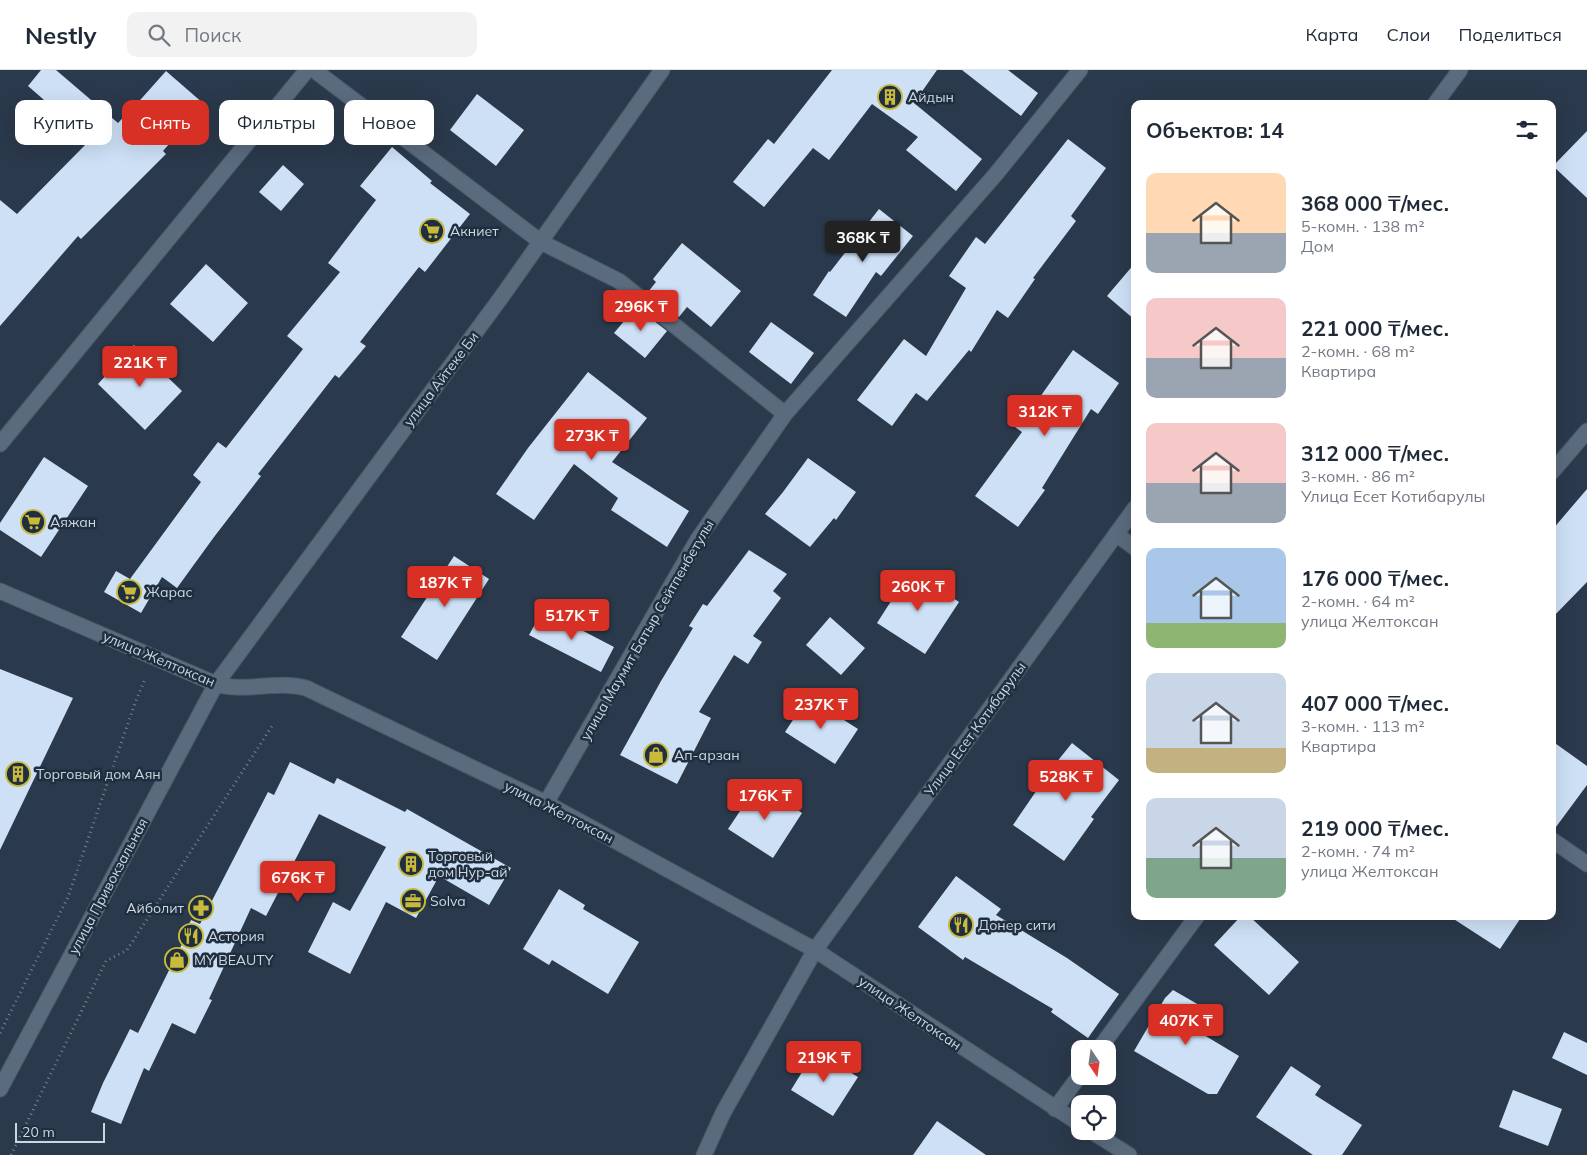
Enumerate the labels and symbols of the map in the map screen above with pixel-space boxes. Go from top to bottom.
building icon: Айдын [877,84,903,110]
place label: Айдын [908,88,954,106]
supermarket icon: Акниет [419,218,445,244]
pin: 368K ₸ [822,220,904,263]
place label: Акниет [450,222,499,240]
pin: 296K ₸ [600,290,682,332]
street label: улица Айтеке Би [400,328,482,430]
pin: 221K ₸ [99,346,181,388]
pin: 312K ₸ [1004,394,1086,437]
pin: 273K ₸ [551,418,633,461]
supermarket icon: Аяжан [20,509,46,535]
place label: Аяжан [50,513,96,531]
street label: улица Маумит Батыр Сейтпенбетулы [576,516,718,744]
pin: 187K ₸ [404,566,486,608]
pin: 260K ₸ [877,570,959,612]
supermarket icon: Жарас [116,579,142,605]
place label: Жарас [146,583,193,601]
pin: 517K ₸ [531,598,613,641]
street label: улица Желтоксан [100,627,218,691]
street label: Улица Есет Котибарулы [920,658,1030,800]
pin: 237K ₸ [780,688,862,730]
shop icon: Ап-арзан [643,742,669,768]
place label: Ап-арзан [674,746,740,764]
pin: 528K ₸ [1025,760,1107,802]
building icon: Торговый дом Аян [5,761,31,787]
place label: Торговый дом Аян [36,765,161,783]
street label: улица Желтоксан [501,777,617,847]
pin: 176K ₸ [724,778,806,821]
street label: улица Привокзальная [64,815,152,957]
place label: Торговый дом Нур-ай [428,847,508,881]
building icon: Торговый дом Нур-ай [398,851,424,877]
pin: 676K ₸ [257,860,339,903]
office icon: Solva [400,888,426,914]
place label: Solva [430,892,466,910]
pharmacy icon: Айболит [188,895,214,921]
place label: Айболит [126,899,185,917]
restaurant icon: Донер сити [948,912,974,938]
place label: Донер сити [978,916,1056,934]
restaurant icon: Астория [178,923,204,949]
place label: Астория [208,927,264,945]
shop icon: MY BEAUTY [164,947,190,973]
place label: MY BEAUTY [194,951,274,969]
street label: улица Желтоксан [855,972,965,1054]
pin: 407K ₸ [1145,1004,1227,1046]
pin: 219K ₸ [783,1040,865,1083]
north arrow [1071,1040,1116,1085]
scale bar [15,1120,105,1143]

